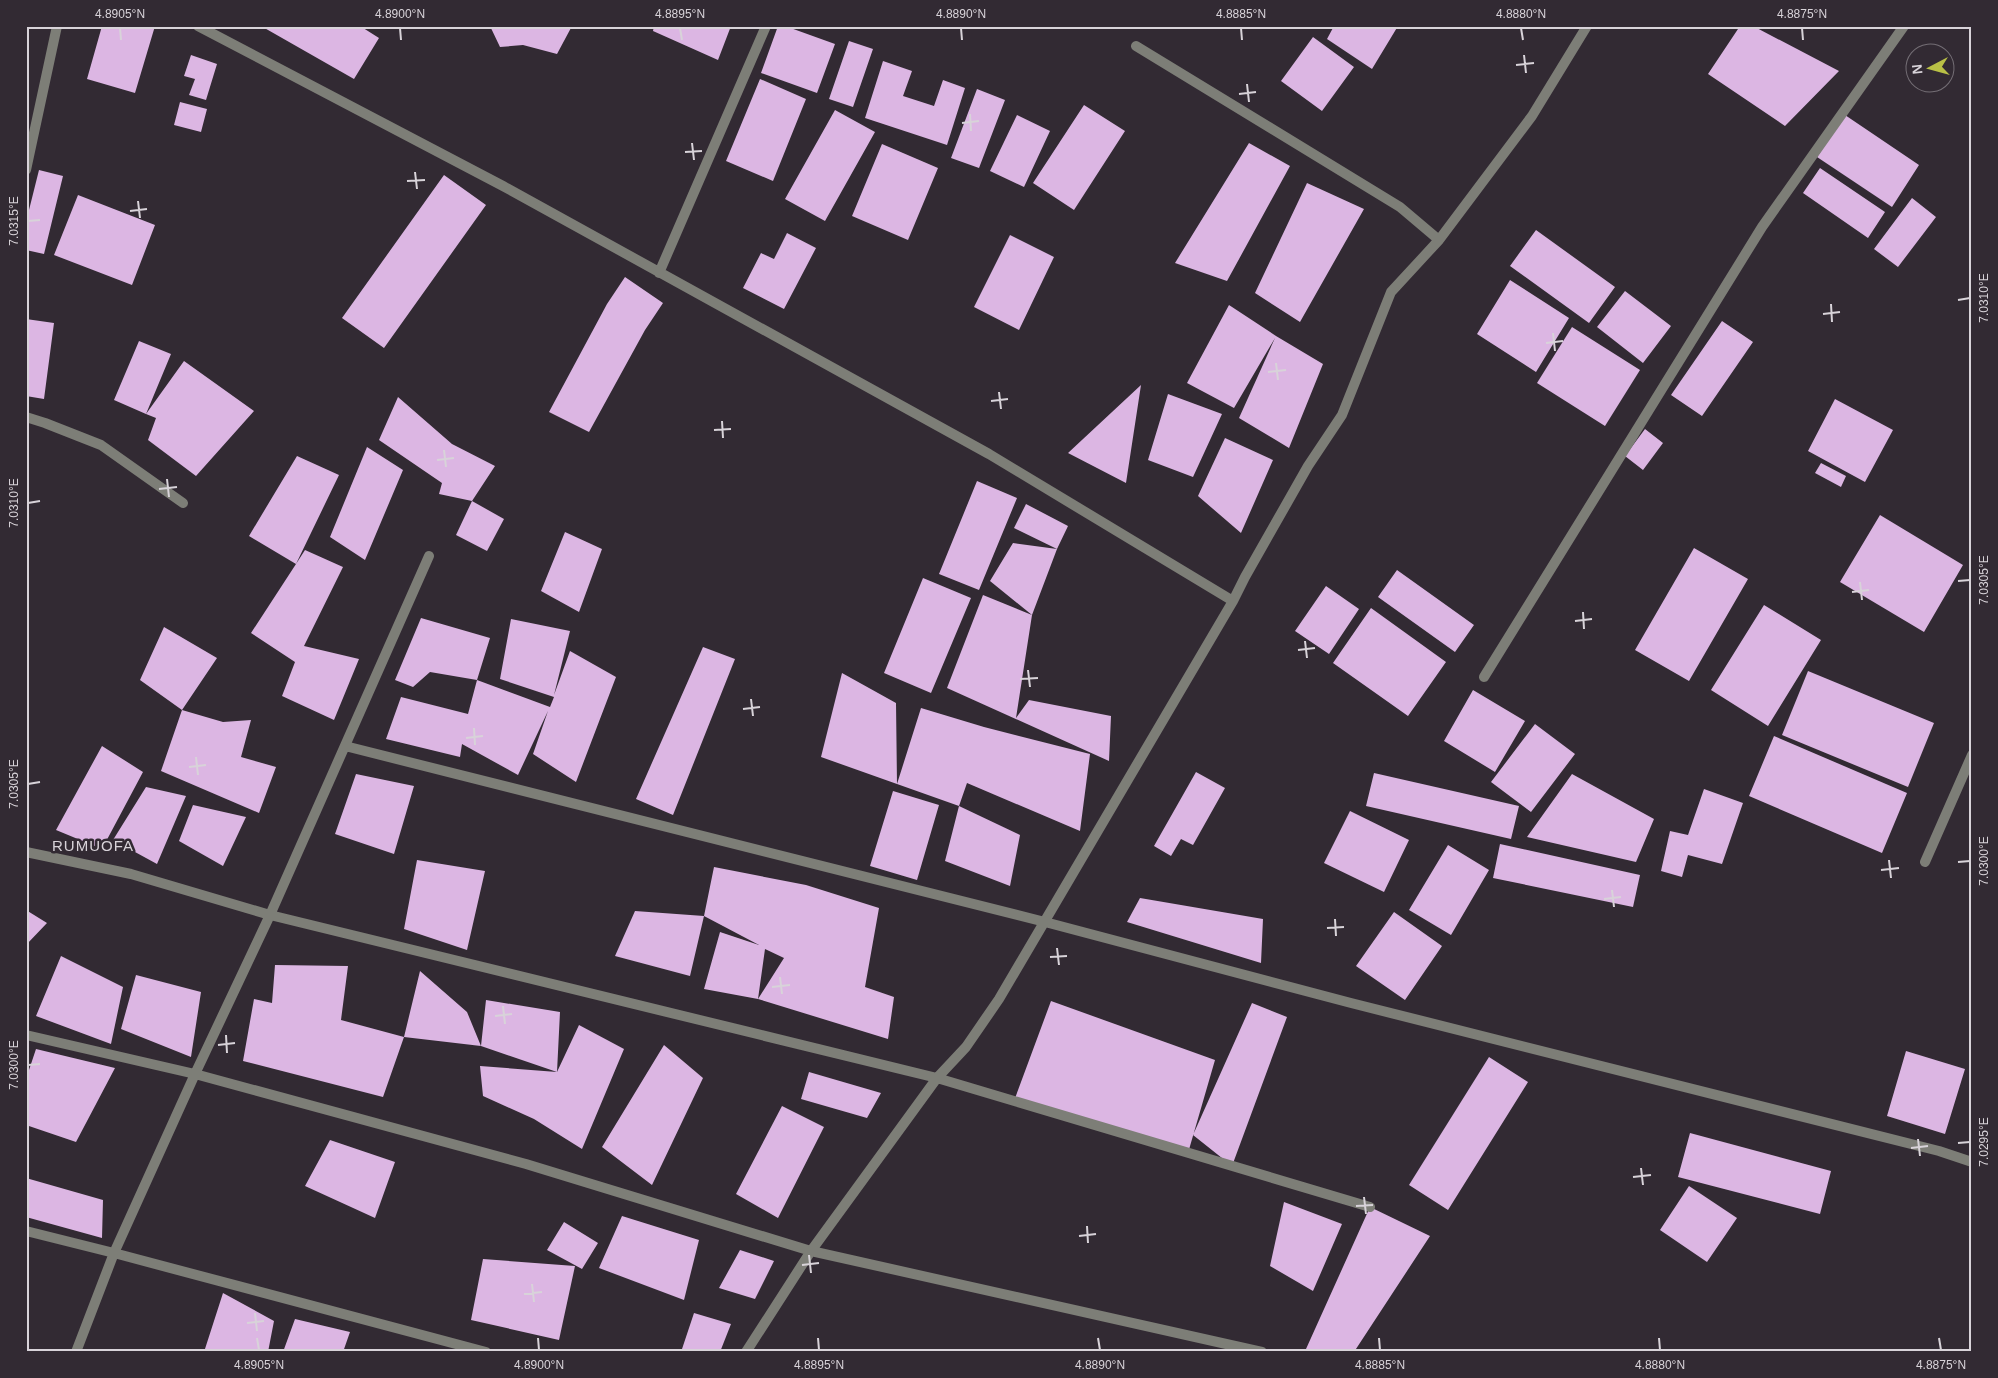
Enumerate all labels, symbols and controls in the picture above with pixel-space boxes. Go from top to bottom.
text: 4.8905°N [95,7,145,21]
text: 4.8900°N [375,7,425,21]
text: 4.8895°N [655,7,705,21]
text: 4.8890°N [936,7,986,21]
text: 4.8885°N [1216,7,1266,21]
text: 4.8880°N [1496,7,1546,21]
text: 4.8875°N [1777,7,1827,21]
north arrow [1906,42,1956,92]
text: N [1909,63,1926,75]
text: 7.0315°E [7,196,21,246]
text: 7.0310°E [1977,273,1991,323]
text: 7.0310°E [7,478,21,528]
text: 7.0305°E [1977,555,1991,605]
text: 7.0305°E [7,759,21,809]
text: 7.0300°E [1977,836,1991,886]
district label: RUMUOFA [52,837,134,854]
text: 7.0300°E [7,1040,21,1090]
text: 7.0295°E [1977,1117,1991,1167]
text: 4.8905°N [234,1358,284,1372]
text: 4.8900°N [514,1358,564,1372]
text: 4.8895°N [794,1358,844,1372]
text: 4.8890°N [1075,1358,1125,1372]
text: 4.8885°N [1355,1358,1405,1372]
text: 4.8880°N [1635,1358,1685,1372]
text: 4.8875°N [1916,1358,1966,1372]

